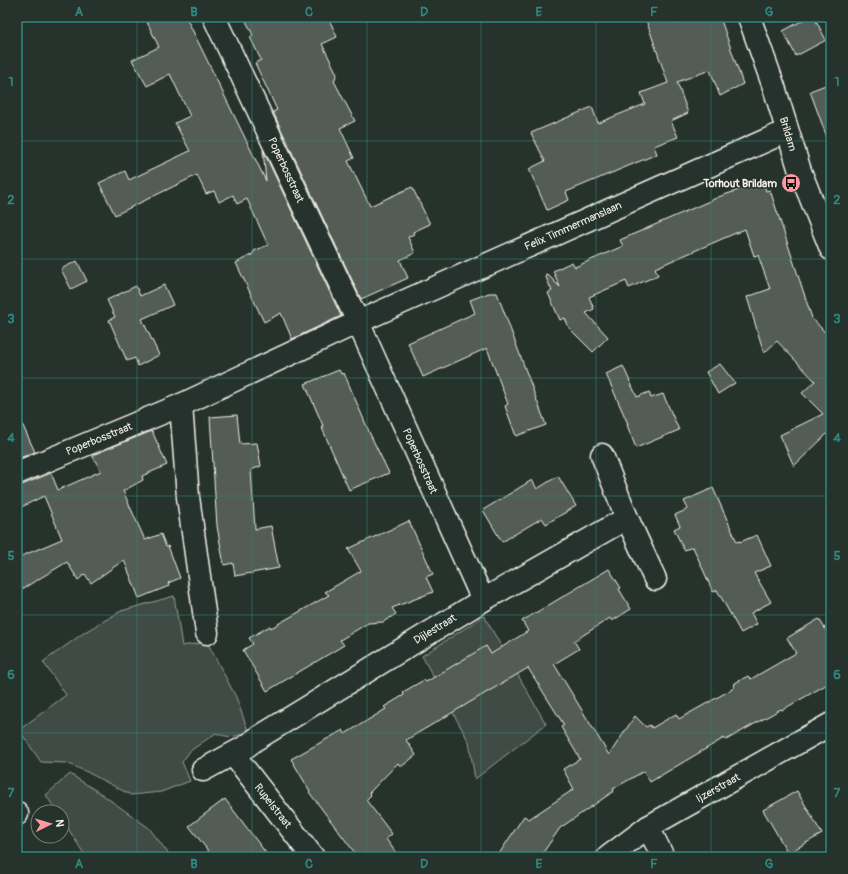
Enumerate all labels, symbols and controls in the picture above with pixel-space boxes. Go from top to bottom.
text: A [75,4,84,20]
text: B [190,4,198,20]
text: C [305,4,313,20]
text: D [420,4,428,20]
text: E [536,4,543,20]
text: F [650,4,658,20]
text: G [765,4,774,20]
text: 1 [8,74,14,90]
text: 1 [834,74,840,90]
street label: Brildam [777,115,799,153]
street label: Poperbosstraat [265,135,307,205]
bus stop icon: Torhout Brildam [780,172,802,194]
place label: Torhout Brildam [702,177,777,190]
text: 2 [7,192,15,208]
text: 2 [833,192,841,208]
street label: Felix Timmermanslaan [522,199,624,253]
text: 3 [7,311,15,327]
text: 3 [833,311,841,327]
street label: Poperbosstraat [64,420,135,458]
street label: Poperbosstraat [400,426,440,496]
text: 4 [7,430,15,446]
text: 4 [833,430,841,446]
text: 5 [7,548,15,564]
text: 5 [833,548,841,564]
street label: Dijlestraat [411,611,459,647]
text: 6 [7,667,15,683]
text: 6 [833,667,841,683]
street label: Ijzerstraat [694,770,743,805]
street label: Rupelstraat [252,781,295,831]
text: 7 [8,785,15,801]
text: 7 [834,785,841,801]
north arrow [30,804,70,844]
text: N [53,819,66,828]
text: A [75,856,84,872]
text: B [190,856,198,872]
text: C [305,856,313,872]
text: D [420,856,428,872]
text: E [536,856,543,872]
text: F [650,856,658,872]
text: G [765,856,774,872]

